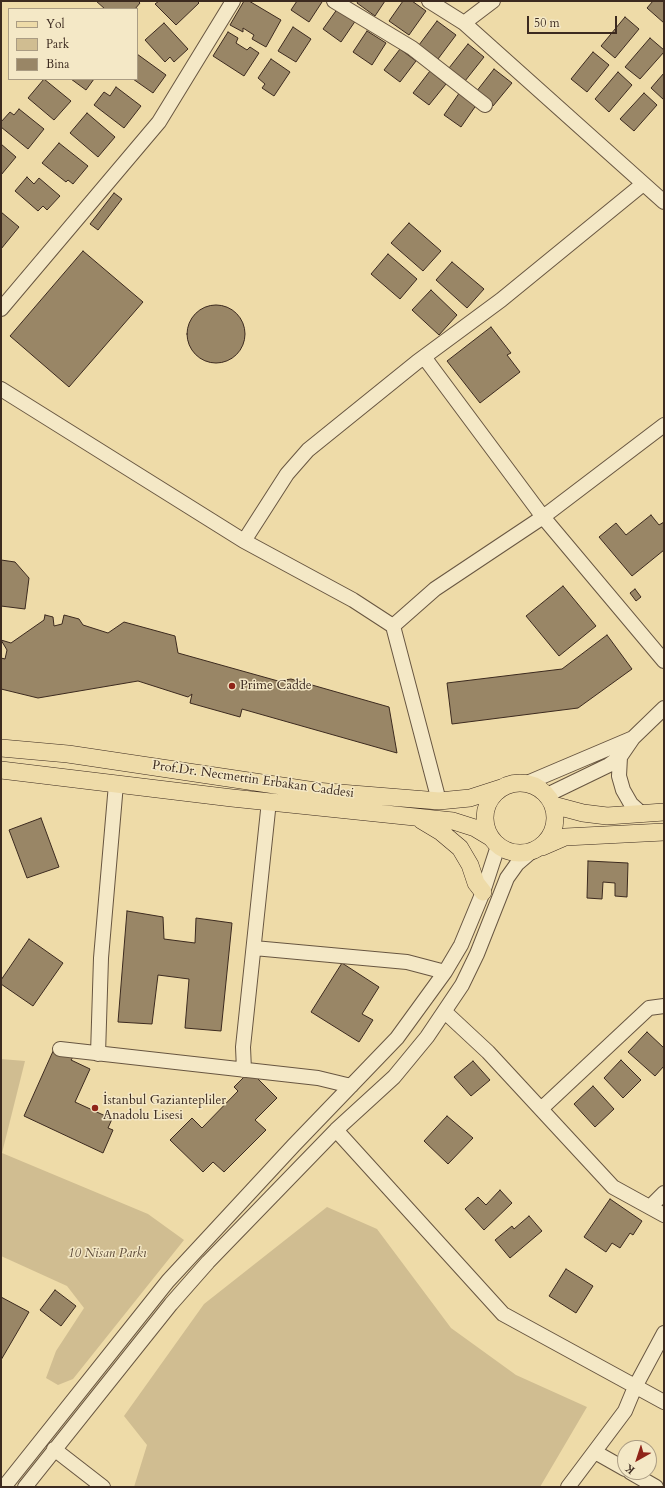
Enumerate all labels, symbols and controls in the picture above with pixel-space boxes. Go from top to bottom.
legend [8,8,138,80]
scale bar [529,8,619,34]
text: 50 m [534,15,560,31]
text: Yol [46,16,65,32]
text: Park [46,36,69,52]
text: Bina [46,56,70,72]
place label: Prime Cadde [240,678,312,694]
marker: Prime Cadde [227,681,237,691]
street label: Prof.Dr. Necmettin Erbakan Caddesi [151,758,355,802]
place label: İstanbul Gaziantepliler Anadolu Lisesi [103,1093,226,1124]
marker: İstanbul Gaziantepliler Anadolu Lisesi [90,1103,100,1113]
park label: 10 Nisan Parkı [68,1246,146,1262]
north arrow [617,1440,657,1480]
text: K [622,1460,638,1478]

